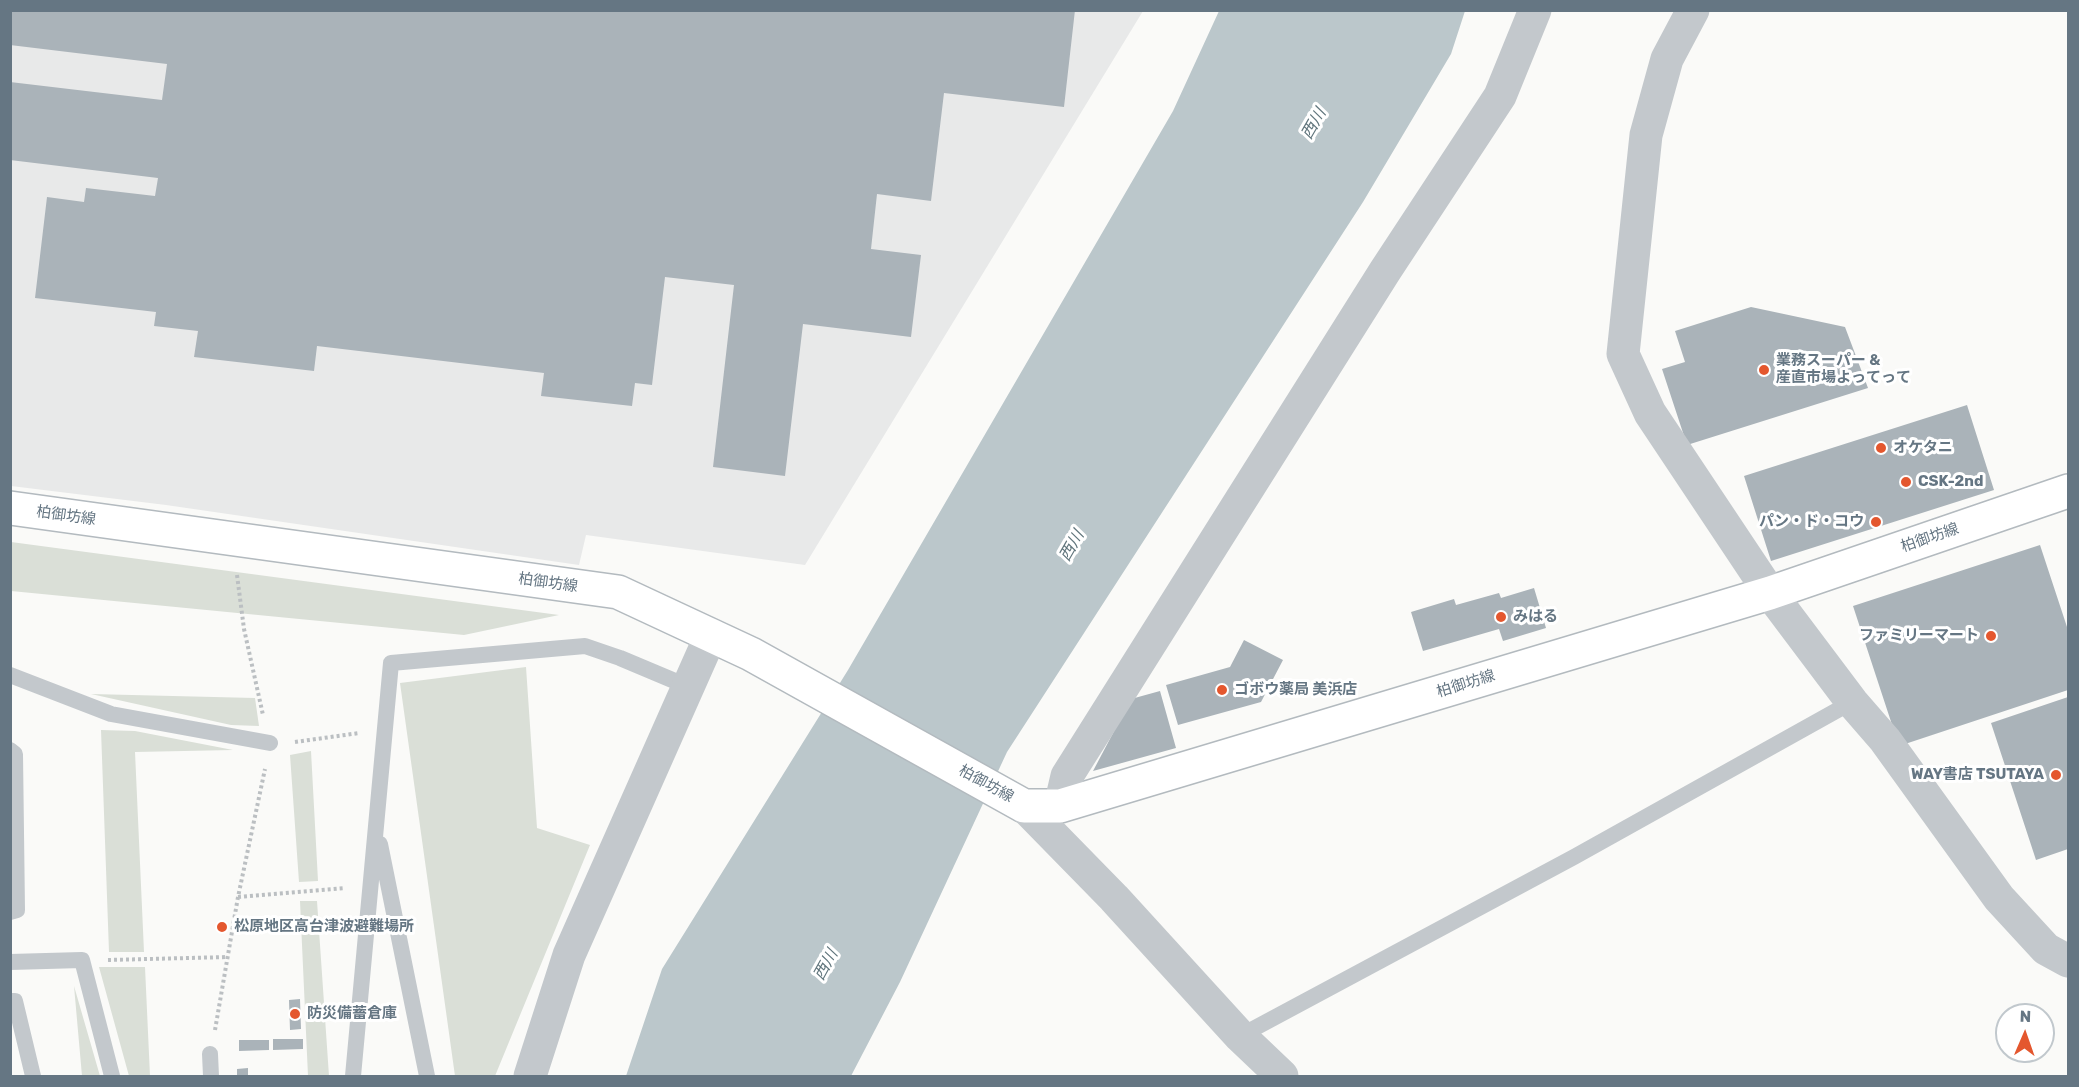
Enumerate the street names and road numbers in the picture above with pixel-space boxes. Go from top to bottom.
street label: 柏御坊線 [35,503,97,529]
street label: 柏御坊線 [1899,520,1961,556]
street label: 柏御坊線 [517,570,579,596]
street label: 柏御坊線 [1435,667,1497,701]
street label: 柏御坊線 [955,762,1017,806]

